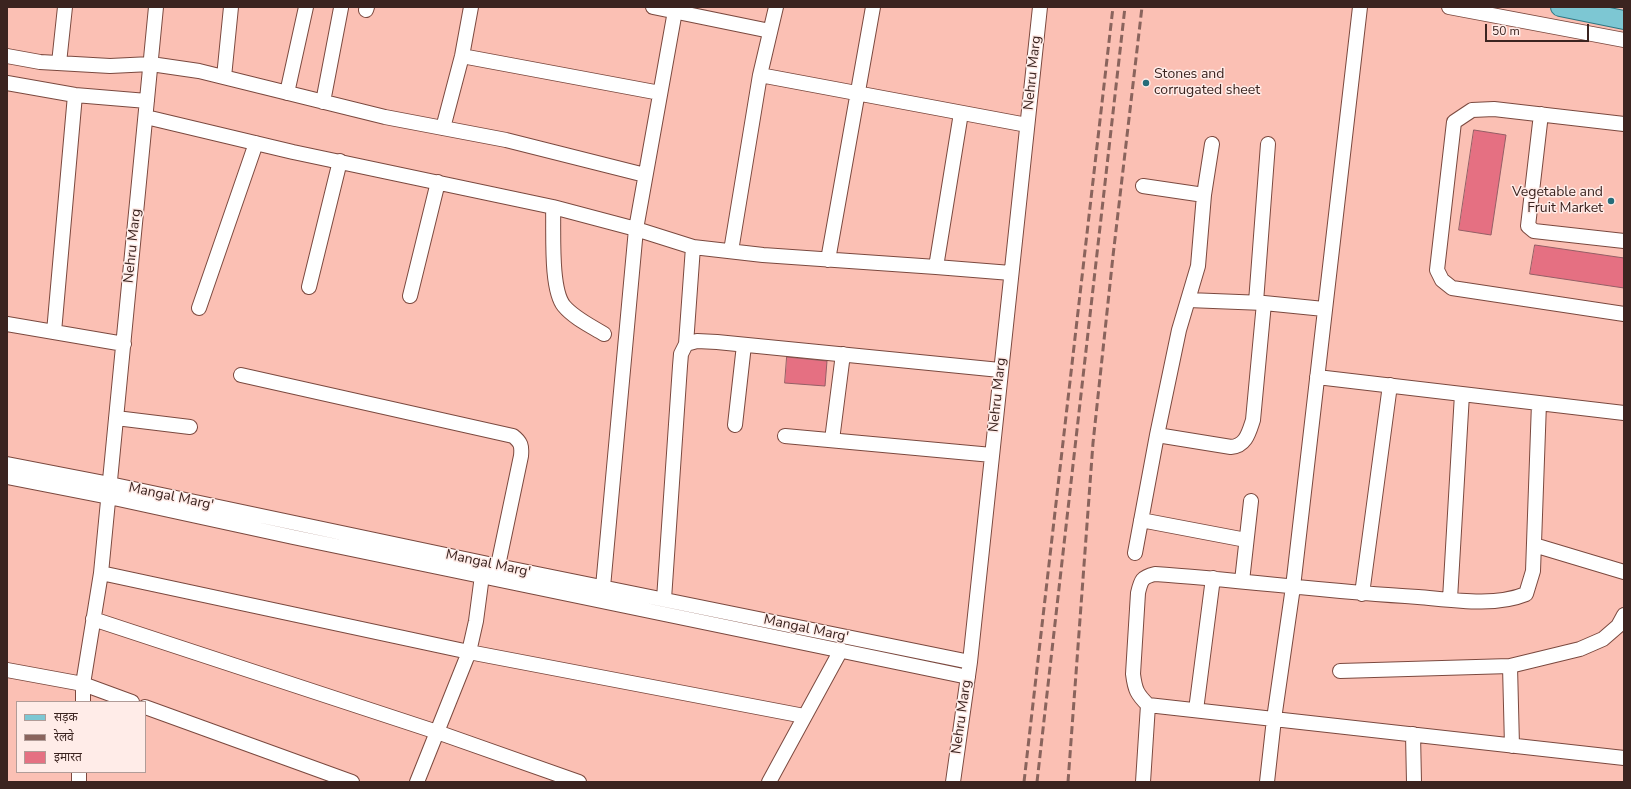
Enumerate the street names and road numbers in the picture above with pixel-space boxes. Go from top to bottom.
street label: Nehru Marg [1021,35,1045,111]
street label: Nehru Marg [121,208,145,284]
street label: Nehru Marg [986,357,1010,433]
street label: Mangal Marg' [127,480,215,514]
street label: Mangal Marg' [444,547,532,581]
street label: Mangal Marg' [762,612,850,646]
street label: Nehru Marg [948,679,976,755]

